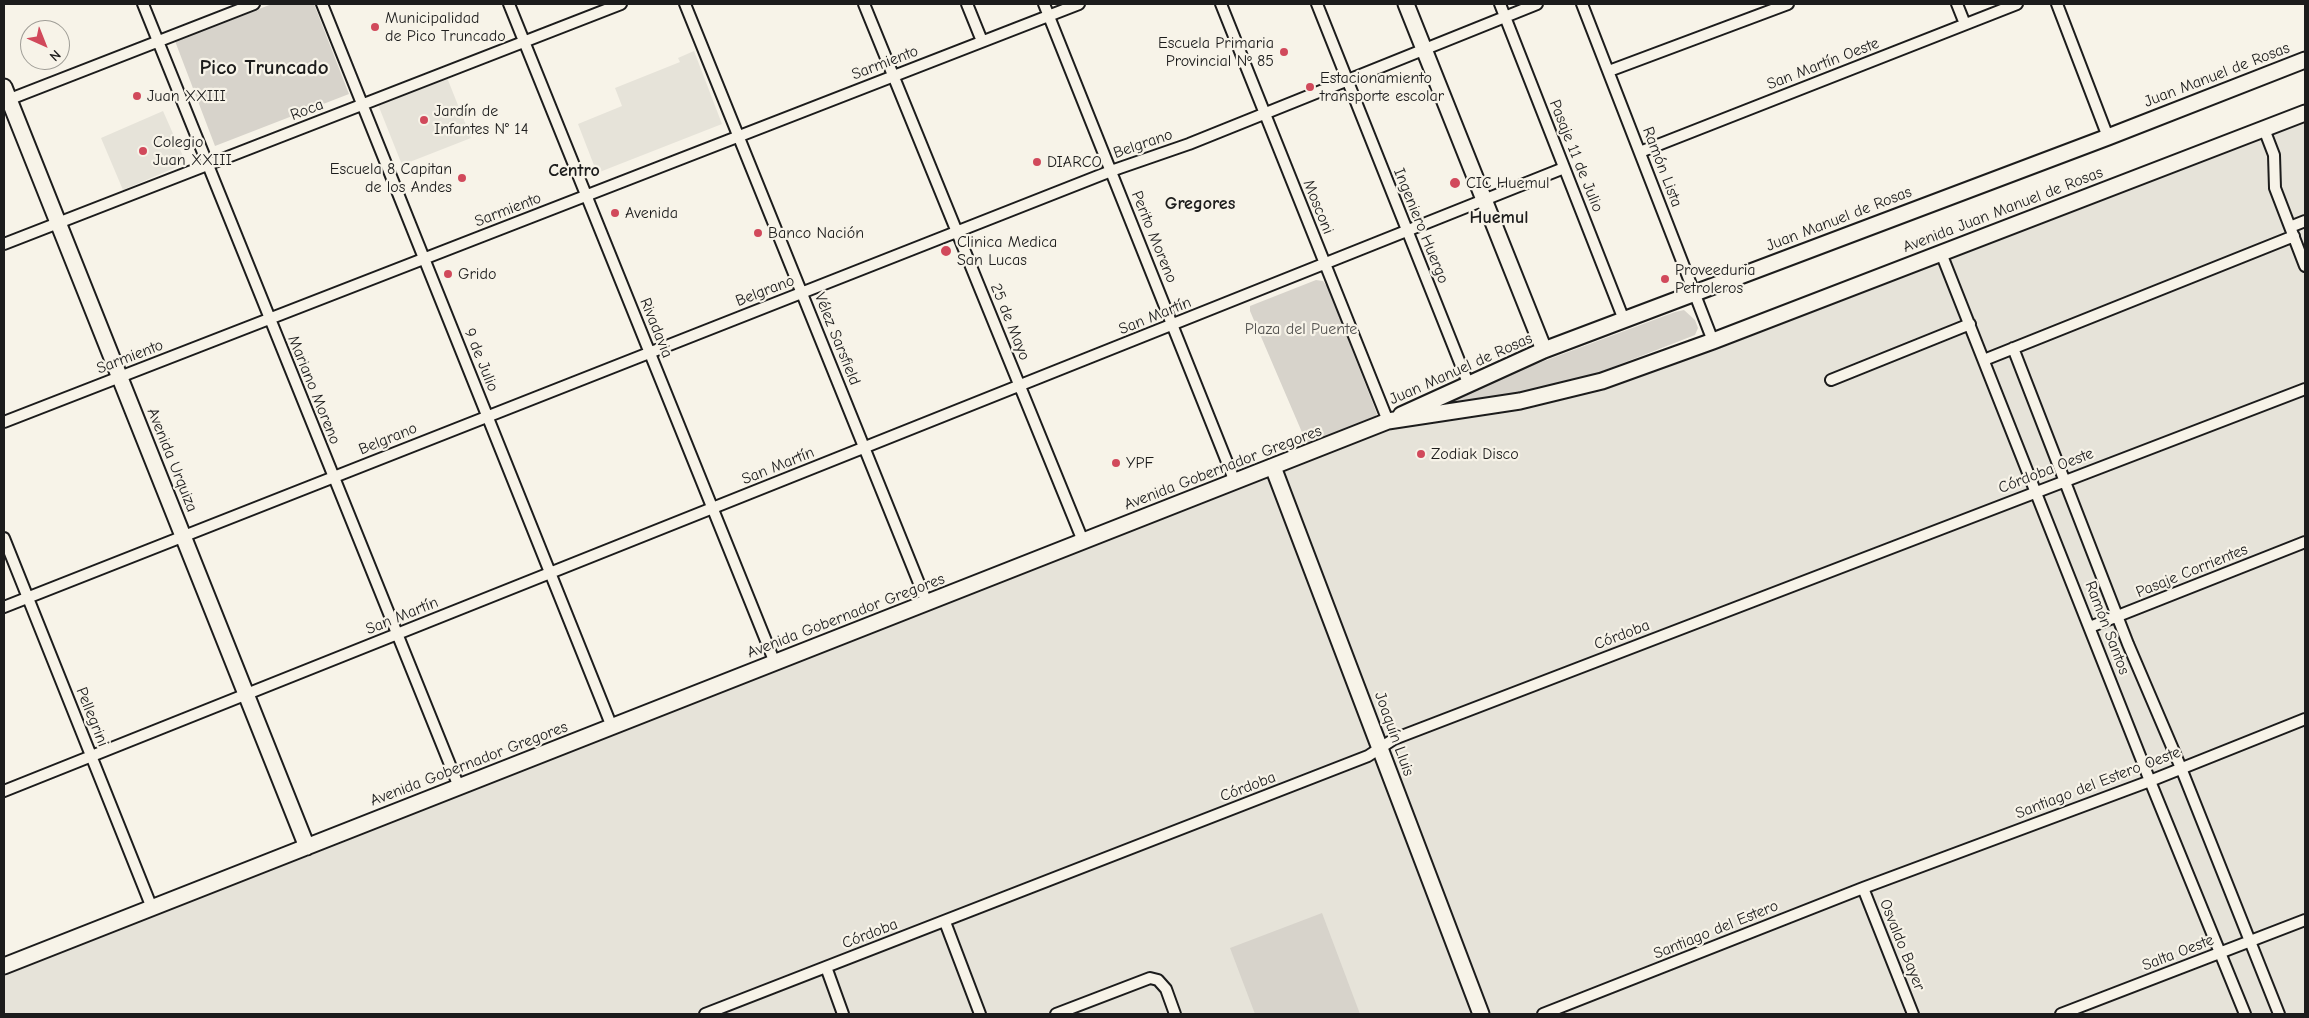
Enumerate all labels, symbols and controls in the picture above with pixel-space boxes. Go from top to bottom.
place label: Municipalidad de Pico Truncado [385,8,506,46]
north arrow [20,20,70,70]
marker: Municipalidad de Pico Truncado [369,21,381,33]
place label: Escuela Primaria Provincial Nº 85 [1158,33,1274,71]
street label: San Martín Oeste [1764,34,1882,94]
street label: Juan Manuel de Rosas [2141,38,2293,112]
street label: Sarmiento [849,42,921,84]
text: N [46,46,64,65]
marker: Escuela Primaria Provincial Nº 85 [1278,46,1290,58]
district label: Pico Truncado [199,55,329,81]
place label: Estacionamiento transporte escolar [1320,68,1444,106]
marker: Estacionamiento transporte escolar [1304,81,1316,93]
place label: Juan XXIII [147,86,226,106]
marker: Juan XXIII [131,90,143,102]
street label: Roca [288,95,326,125]
street label: Pasaje 11 de Julio [1545,97,1607,215]
place label: Jardín de Infantes N° 14 [434,101,528,139]
marker: Jardín de Infantes N° 14 [418,114,430,126]
street label: Ramón Lista [1638,124,1686,210]
street label: Belgrano [1111,125,1175,163]
place label: Colegio Juan XXIII [153,132,232,170]
marker: Colegio Juan XXIII [137,145,149,157]
place label: DIARCO [1047,152,1102,172]
marker: DIARCO [1031,156,1043,168]
place label: Escuela 8 Capitan de los Andes [330,159,452,197]
district label: Centro [548,160,600,182]
street label: Avenida Juan Manuel de Rosas [1900,163,2106,257]
street label: Ingeniero Huergo [1389,166,1453,286]
marker: Escuela 8 Capitan de los Andes [456,172,468,184]
place label: CIC Huemul [1466,173,1549,193]
marker: CIC Huemul [1448,176,1462,190]
street label: Mosconi [1298,177,1338,237]
street label: Juan Manuel de Rosas [1763,182,1915,256]
street label: Perito Moreno [1127,188,1181,286]
street label: Sarmiento [472,189,544,231]
district label: Gregores [1165,193,1235,215]
place label: Avenida [625,203,678,223]
marker: Avenida [609,207,621,219]
district label: Huemul [1470,207,1528,229]
place label: Banco Nación [768,223,864,243]
marker: Banco Nación [752,227,764,239]
place label: Clinica Medica San Lucas [957,232,1057,270]
marker: Clinica Medica San Lucas [939,244,953,258]
place label: Proveeduria Petroleros [1675,260,1756,298]
place label: Grido [458,264,496,284]
marker: Grido [442,268,454,280]
street label: Belgrano [733,271,797,311]
marker: Proveeduria Petroleros [1659,273,1671,285]
street label: 25 de Mayo [986,281,1034,363]
street label: Vélez Sarsfield [810,290,864,388]
street label: San Martín [1116,293,1194,339]
street label: Rivadavia [635,295,677,361]
park label: Plaza del Puente [1245,319,1357,339]
street label: 9 de Julio [460,325,502,395]
street label: Juan Manuel de Rosas [1387,329,1535,409]
street label: Mariano Moreno [283,333,345,447]
street label: Sarmiento [94,336,166,378]
street label: Avenida Urquiza [142,405,202,515]
street label: Belgrano [356,419,420,459]
street label: Avenida Gobernador Gregores [1122,421,1324,515]
street label: San Martín [739,443,817,489]
place label: Zodiak Disco [1431,444,1519,464]
street label: Córdoba Oeste [1996,444,2096,498]
marker: Zodiak Disco [1415,448,1427,460]
place label: YPF [1126,453,1154,473]
marker: YPF [1110,457,1122,469]
street label: Pasaje Corrientes [2133,540,2251,602]
street label: Avenida Gobernador Gregores [745,569,947,663]
street label: Ramón Santos [2080,579,2134,677]
street label: San Martín [363,593,441,639]
street label: Córdoba [1592,616,1652,654]
street label: Pellegrini [71,685,113,749]
street label: Joaquín Lluis [1370,689,1418,779]
street label: Avenida Gobernador Gregores [368,717,570,811]
street label: Santiago del Estero Oeste [2013,743,2183,823]
street label: Córdoba [1218,768,1278,806]
street label: Santiago del Estero [1651,896,1781,964]
street label: Osvaldo Bayer [1875,897,1929,993]
street label: Córdoba [840,915,900,953]
street label: Salta Oeste [2139,931,2217,975]

